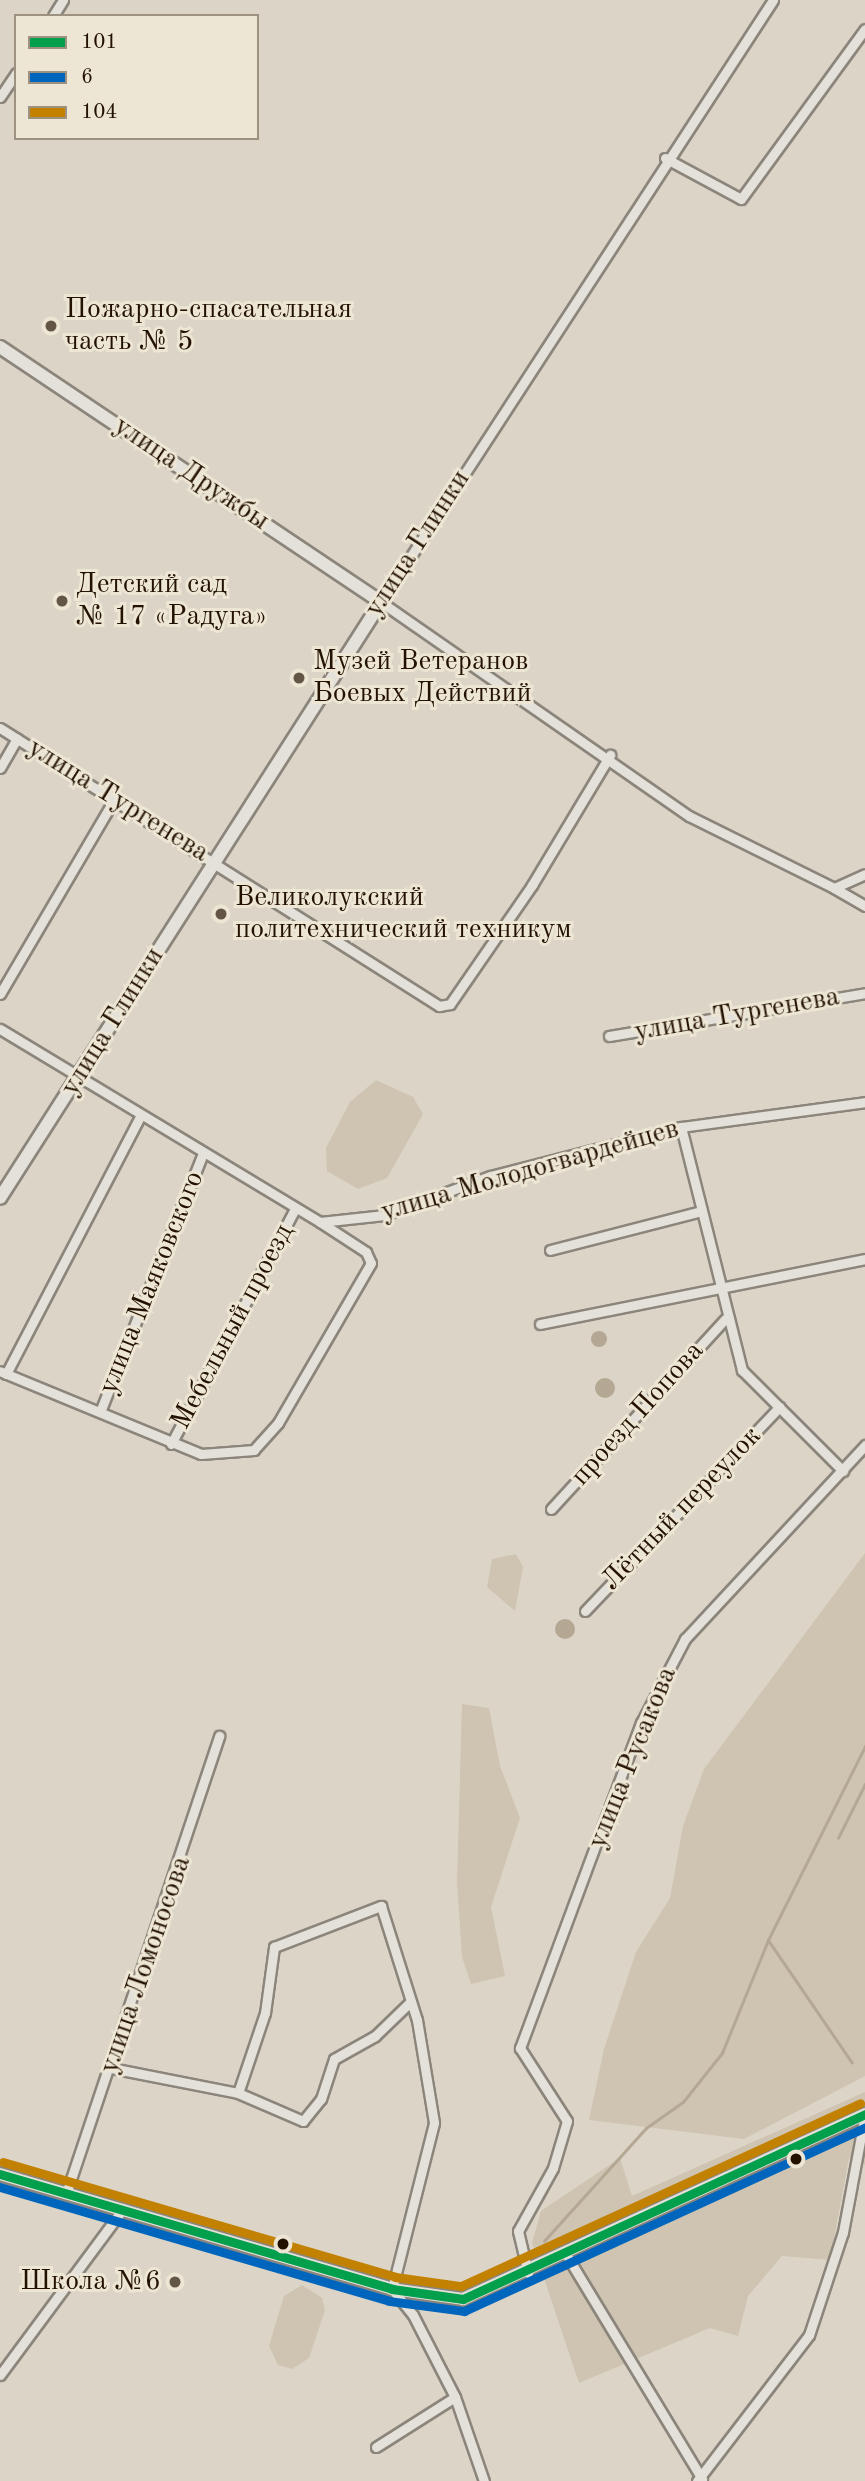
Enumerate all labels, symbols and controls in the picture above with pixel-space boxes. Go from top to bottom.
legend [14,14,259,140]
text: 101 [81,32,118,53]
text: 6 [81,67,93,88]
text: 104 [81,102,118,123]
place label: Пожарно-спасательная часть № 5 [65,293,352,359]
marker: Пожарно-спасательная часть № 5 [43,318,59,334]
street label: улица Дружбы [107,410,275,538]
street label: улица Глинки [358,464,478,624]
place label: Детский сад № 17 «Радуга» [76,568,268,634]
marker: Детский сад № 17 «Радуга» [54,593,70,609]
place label: Музей Ветеранов Боевых Действий [313,645,532,711]
marker: Музей Ветеранов Боевых Действий [291,670,307,686]
street label: улица Тургенева [21,732,215,870]
place label: Великолукский политехнический техникум [235,881,572,947]
marker: Великолукский политехнический техникум [213,906,229,922]
street label: улица Глинки [54,942,172,1102]
street label: улица Тургенева [632,980,842,1050]
street label: улица Молодогвардейцев [377,1112,683,1230]
street label: улица Маяковского [92,1167,212,1399]
street label: Мебельный проезд [165,1218,301,1436]
street label: проезд Попова [564,1335,712,1493]
street label: Лётный переулок [595,1420,769,1598]
street label: улица Русакова [581,1662,685,1854]
street label: улица Ломоносова [93,1852,199,2078]
unlabelled marker [789,2152,803,2166]
unlabelled marker [276,2237,290,2251]
place label: Школа №6 [20,2265,161,2299]
marker: Школа №6 [167,2274,183,2290]

